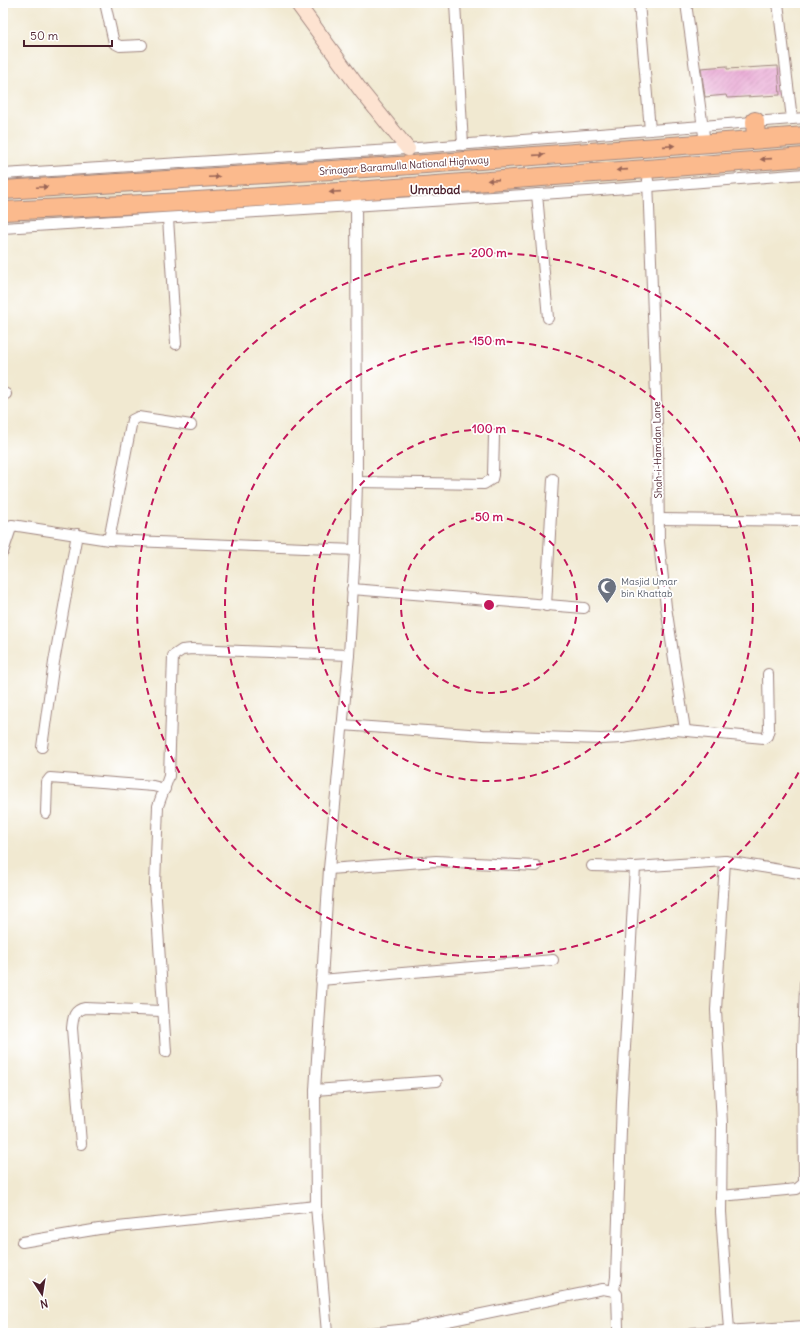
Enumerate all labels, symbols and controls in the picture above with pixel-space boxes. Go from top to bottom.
scale bar [24,22,112,48]
text: 50 m [30,28,59,43]
one-way arrow [663,142,675,149]
one-way arrow [533,152,545,159]
street label: Srinagar Baramulla National Highway [319,153,489,178]
one-way arrow [760,155,772,162]
one-way arrow [616,166,628,173]
one-way arrow [208,174,221,180]
one-way arrow [487,176,499,183]
district label: Umrabad [410,182,460,197]
one-way arrow [36,184,48,191]
one-way arrow [329,189,341,196]
text: 200 m [471,245,507,260]
text: 150 m [473,333,506,348]
street label: Shah-i-Hamdan Lane [650,401,665,499]
text: 100 m [472,421,506,436]
text: 50 m [475,509,504,524]
place label: Masjid Umar bin Khattab [621,575,677,600]
mosque icon: Masjid Umar bin Khattab [596,576,618,604]
centre of rings [482,598,496,612]
north arrow [22,1274,62,1314]
text: N [39,1296,49,1311]

